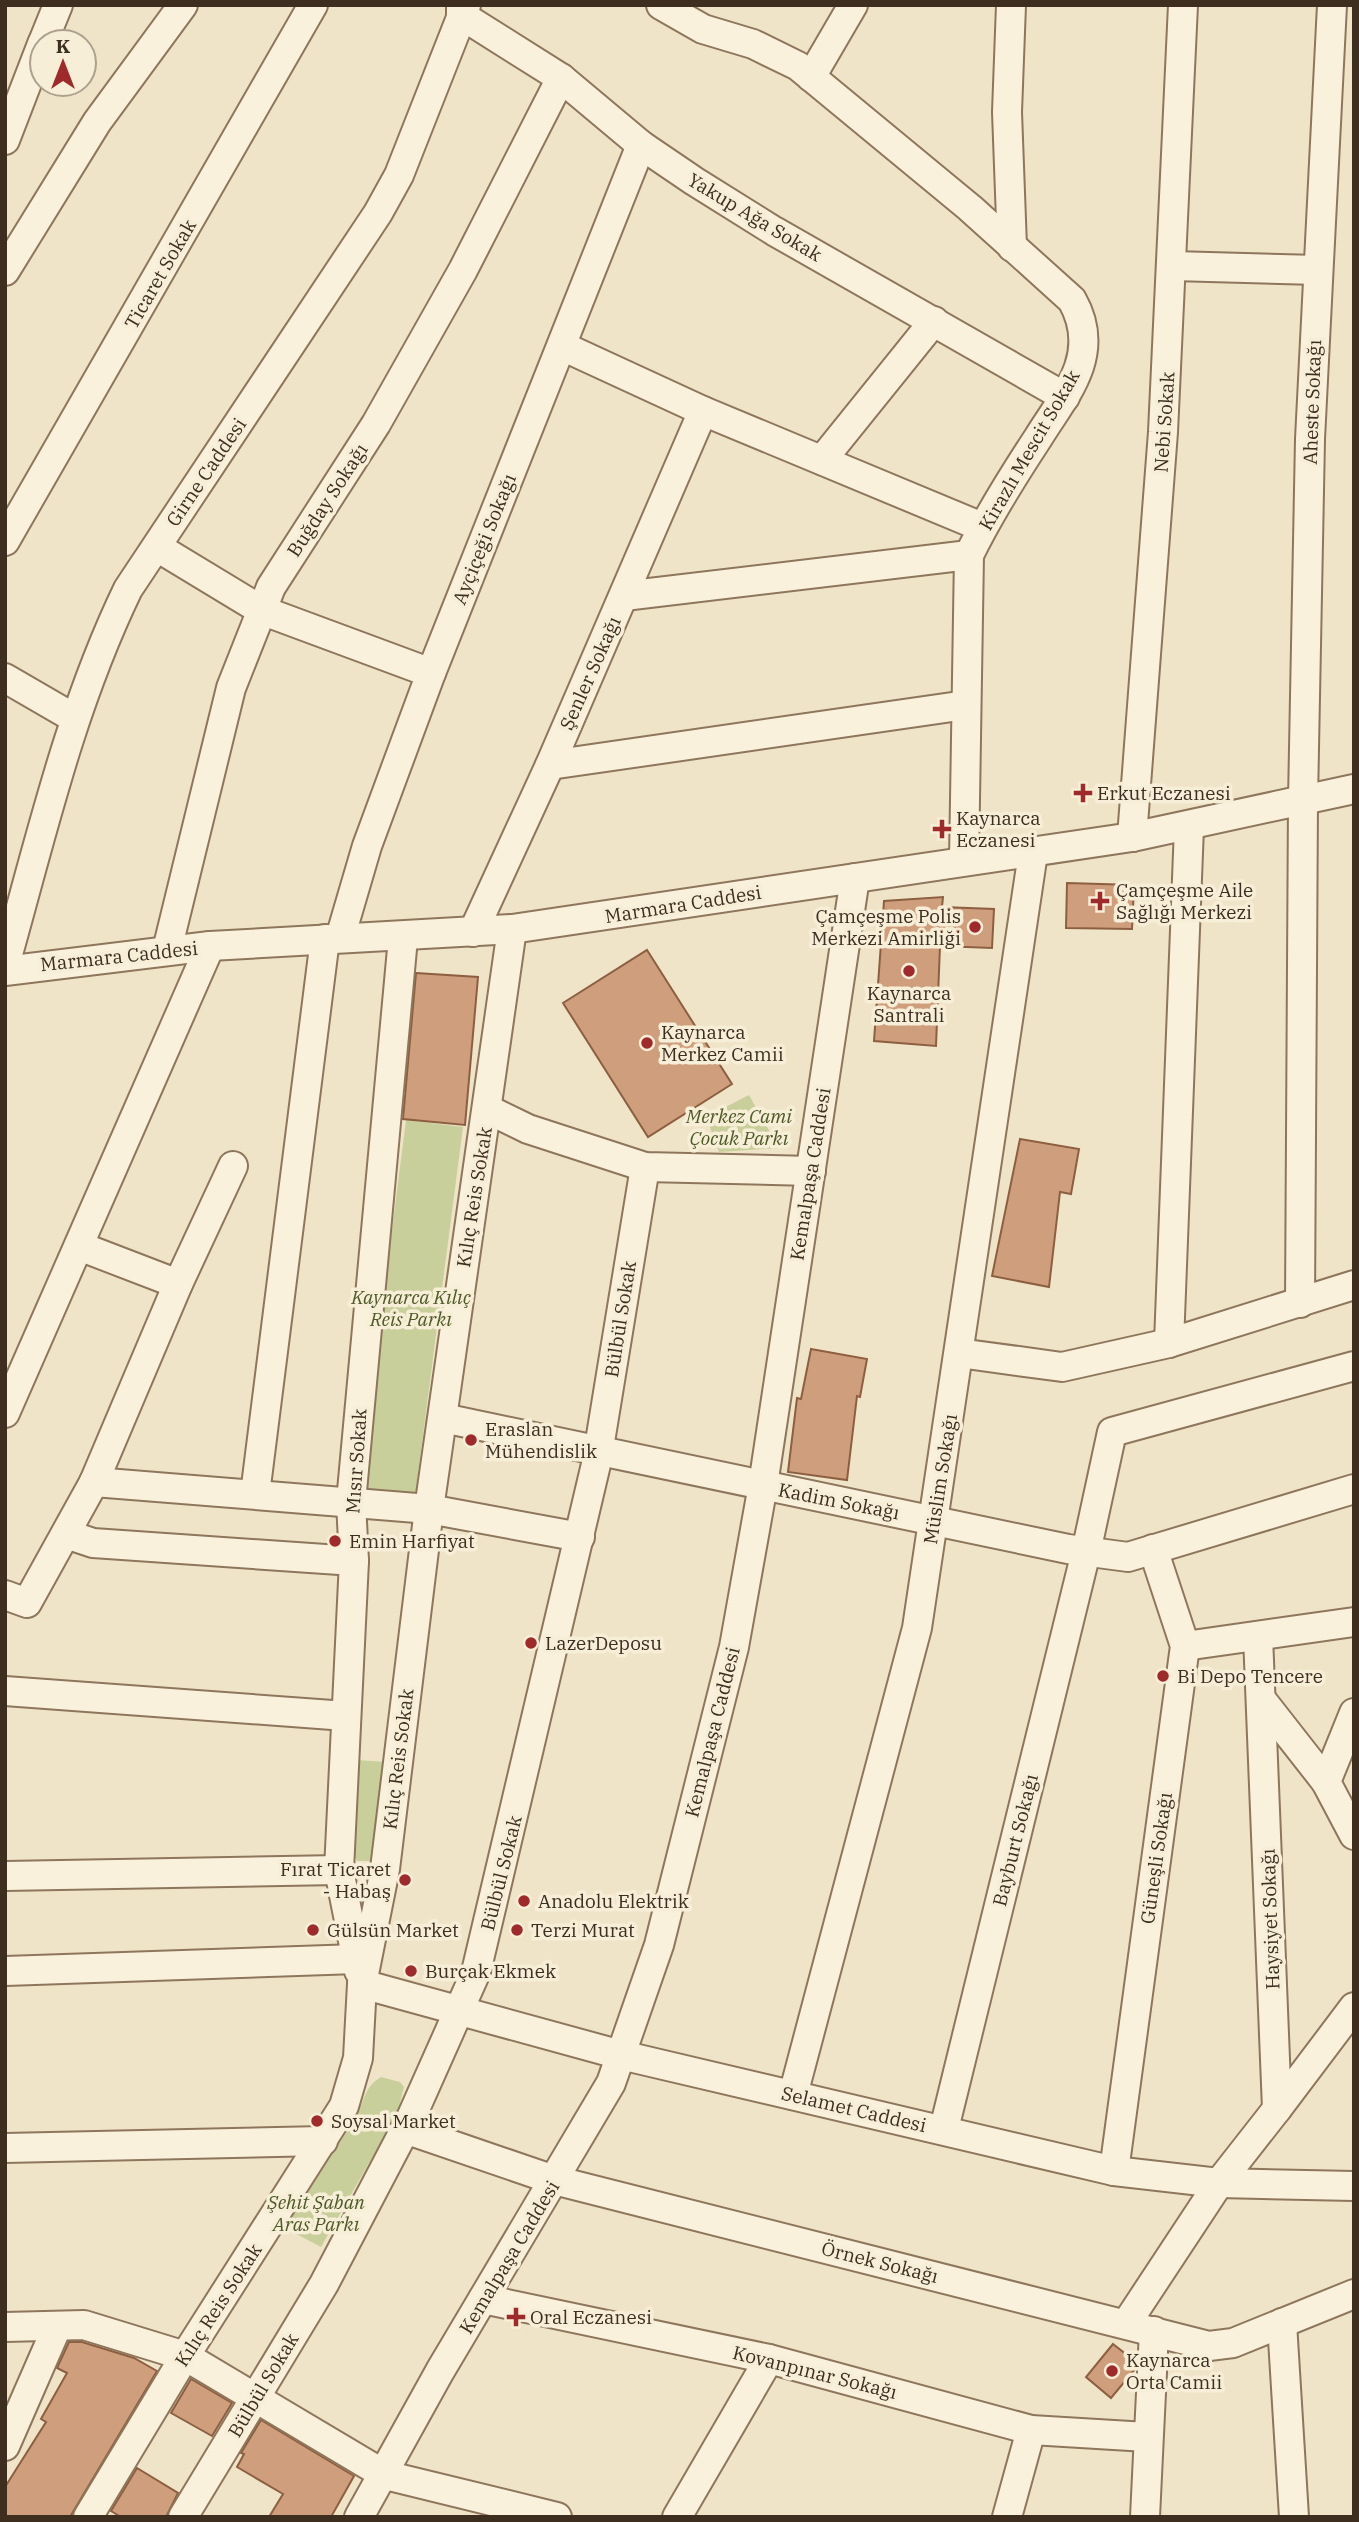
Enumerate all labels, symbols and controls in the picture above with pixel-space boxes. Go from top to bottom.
north arrow [28,28,98,98]
text: K [56,34,71,58]
street label: Yakup Ağa Sokak [683,167,827,267]
street label: Ticaret Sokak [119,215,201,333]
street label: Aheste Sokağı [1298,339,1326,465]
street label: Kirazlı Mescit Sokak [973,365,1085,535]
street label: Nebi Sokak [1149,371,1179,473]
street label: Girne Caddesi [161,413,251,531]
street label: Buğday Sokağı [281,439,373,561]
street label: Ayçiçeği Sokağı [447,470,521,608]
street label: Şenler Sokağı [554,612,626,734]
place label: Erkut Eczanesi [1097,781,1231,805]
marker: Erkut Eczanesi [1075,785,1091,801]
place label: Kaynarca Eczanesi [956,806,1041,852]
marker: Kaynarca Eczanesi [934,821,950,837]
place label: Çamçeşme Aile Sağlığı Merkezi [1116,878,1253,924]
street label: Marmara Caddesi [603,880,763,928]
marker: Çamçeşme Aile Sağlığı Merkezi [1090,891,1110,911]
place label: Çamçeşme Polis Merkezi Amirliği [811,904,961,950]
marker: Çamçeşme Polis Merkezi Amirliği [967,919,983,935]
street label: Marmara Caddesi [39,936,199,976]
marker: Kaynarca Santrali [901,963,917,979]
place label: Kaynarca Santrali [867,981,951,1027]
place label: Kaynarca Merkez Camii [661,1020,784,1066]
marker: Kaynarca Merkez Camii [639,1035,655,1051]
street label: Kemalpaşa Caddesi [784,1086,836,1262]
park label: Merkez Cami Çocuk Parkı [685,1104,792,1150]
street label: Kılıç Reis Sokak [451,1125,497,1269]
street label: Bülbül Sokak [599,1259,641,1379]
park label: Kaynarca Kılıç Reis Parkı [350,1285,471,1331]
street label: Mısır Sokak [340,1408,372,1514]
street label: Müslim Sokağı [918,1412,962,1546]
place label: Eraslan Mühendislik [485,1417,597,1463]
marker: Eraslan Mühendislik [463,1432,479,1448]
street label: Kadim Sokağı [776,1477,902,1525]
place label: Emin Harfiyat [349,1529,475,1553]
marker: Emin Harfiyat [327,1533,343,1549]
place label: LazerDeposu [545,1631,662,1655]
marker: LazerDeposu [523,1635,539,1651]
street label: Kemalpaşa Caddesi [679,1644,745,1820]
place label: Bi Depo Tencere [1177,1664,1323,1688]
marker: Bi Depo Tencere [1155,1668,1171,1684]
street label: Kılıç Reis Sokak [377,1687,419,1831]
street label: Bayburt Sokağı [987,1771,1043,1909]
street label: Güneşli Sokağı [1135,1791,1177,1925]
street label: Bülbül Sokak [475,1813,527,1933]
street label: Haysiyet Sokağı [1256,1848,1284,1990]
place label: Fırat Ticaret - Habaş [280,1857,391,1903]
marker: Fırat Ticaret - Habaş [397,1872,413,1888]
place label: Anadolu Elektrik [538,1889,689,1913]
marker: Anadolu Elektrik [516,1893,532,1909]
place label: Gülsün Market [327,1918,459,1942]
place label: Terzi Murat [531,1918,635,1942]
marker: Gülsün Market [305,1922,321,1938]
marker: Terzi Murat [509,1922,525,1938]
place label: Burçak Ekmek [425,1959,556,1983]
marker: Burçak Ekmek [403,1963,419,1979]
street label: Selamet Caddesi [779,2081,929,2137]
place label: Soysal Market [331,2109,456,2133]
marker: Soysal Market [309,2113,325,2129]
street label: Kemalpaşa Caddesi [454,2176,564,2338]
park label: Şehit Şaban Aras Parkı [266,2190,365,2236]
street label: Örnek Sokağı [819,2236,941,2288]
street label: Kılıç Reis Sokak [169,2239,267,2371]
place label: Oral Eczanesi [530,2305,652,2329]
marker: Oral Eczanesi [508,2309,524,2325]
street label: Bülbül Sokak [222,2328,304,2442]
street label: Kovanpınar Sokağı [730,2340,900,2404]
place label: Kaynarca Orta Camii [1126,2348,1222,2394]
marker: Kaynarca Orta Camii [1104,2363,1120,2379]

